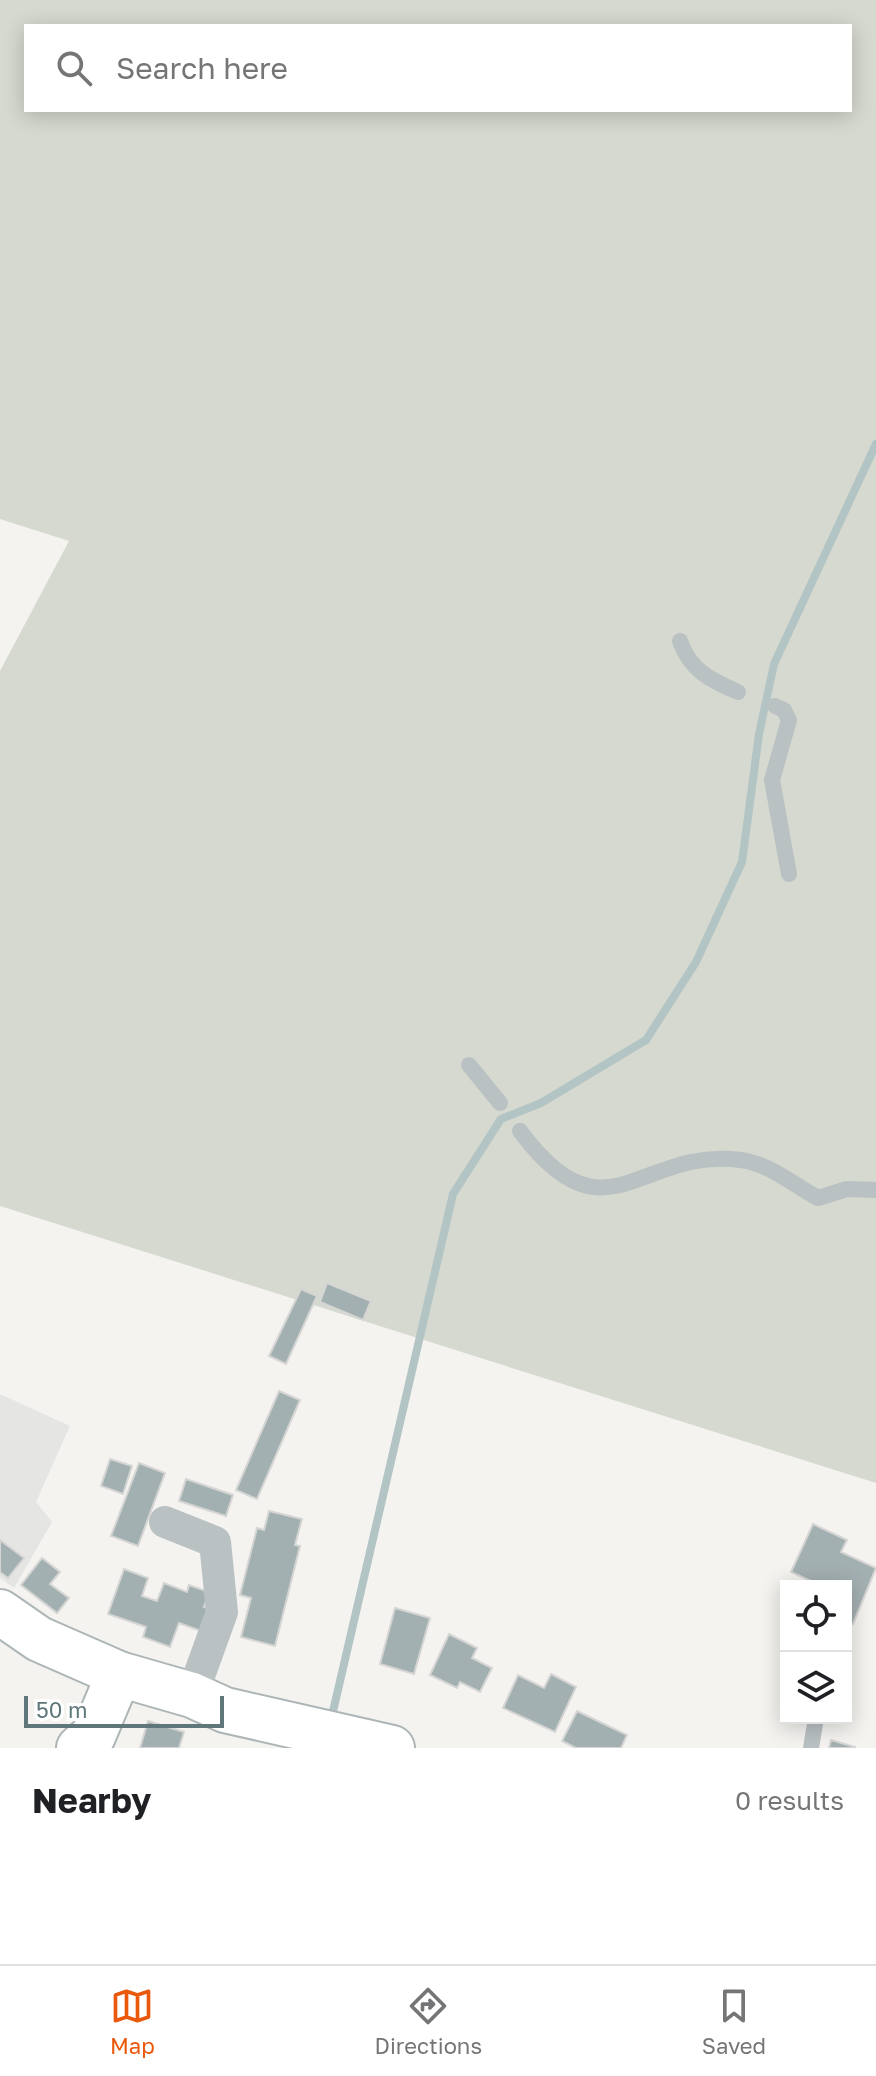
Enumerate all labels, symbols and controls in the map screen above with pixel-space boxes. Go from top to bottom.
search box [24,24,852,112]
icon: search [52,46,96,90]
text: Search here [116,50,288,86]
map controls [780,1580,852,1724]
button: locate [780,1580,852,1652]
button: layers [780,1652,852,1724]
scale bar [24,1692,224,1728]
text: 50 m [36,1696,87,1723]
text: Nearby [32,1780,152,1820]
text: 0 results [735,1785,844,1816]
tab: Map [110,1984,155,2059]
tab: Directions [375,1984,482,2059]
tab: Saved [702,1984,766,2059]

